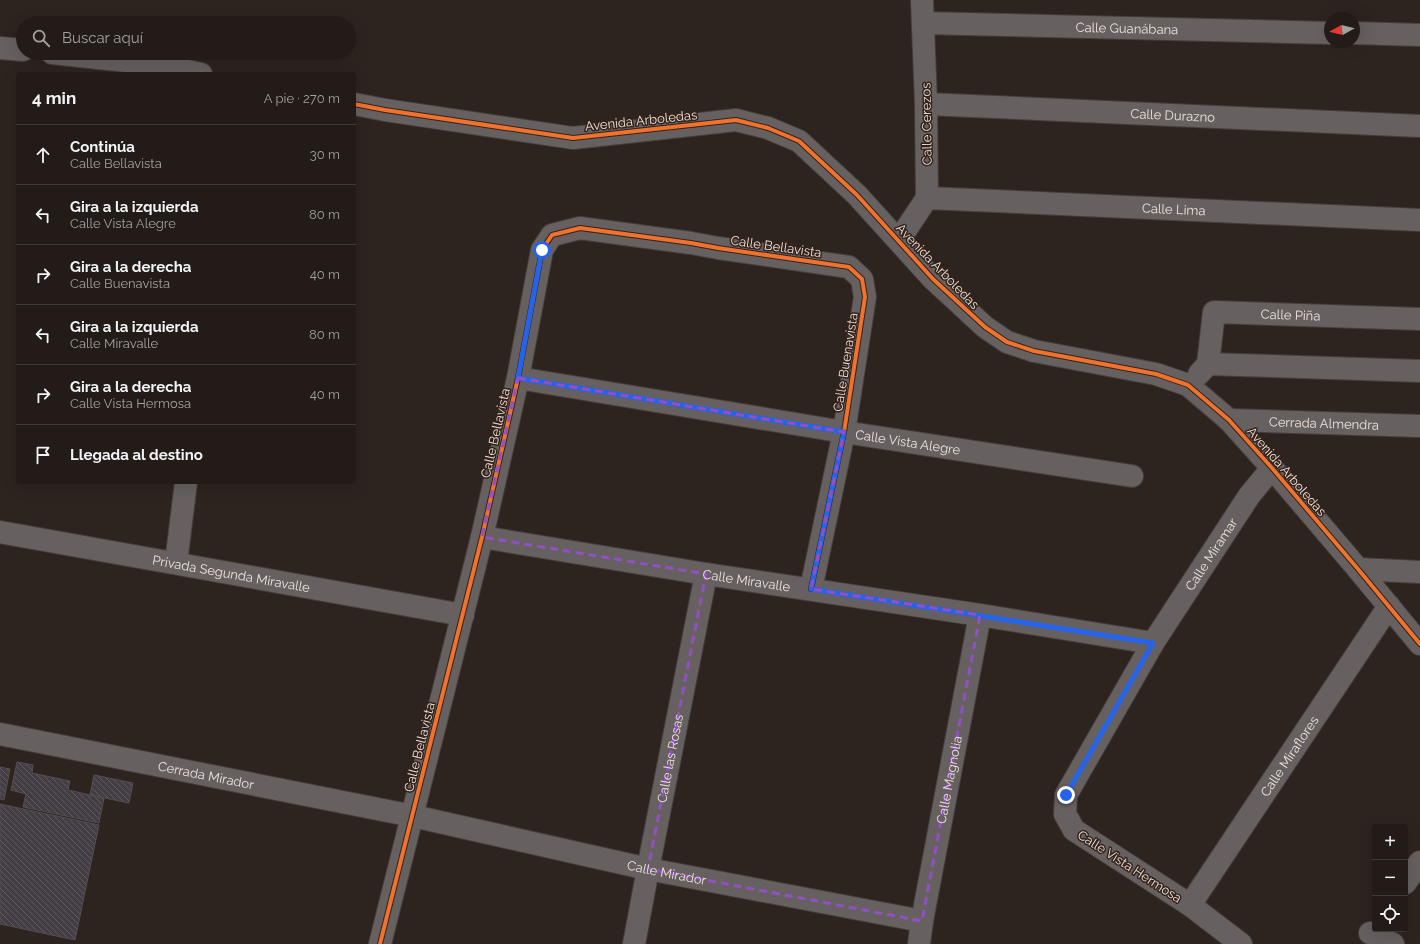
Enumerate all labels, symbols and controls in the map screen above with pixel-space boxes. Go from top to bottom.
north arrow [1324,12,1360,48]
search box [16,16,356,60]
street label: Calle Guanábana [1075,20,1178,37]
icon: search [30,27,52,49]
text: Buscar aquí [62,29,143,47]
street label: Calle Cerezos [918,82,935,165]
text: 4 min [32,88,76,108]
text: A pie · 270 m [264,91,340,106]
street label: Calle Durazno [1130,106,1216,125]
street label: Avenida Arboledas [584,107,698,134]
text: Continúa [70,138,135,156]
icon: ahead [32,144,54,166]
text: 30 m [310,147,340,162]
text: Calle Bellavista [70,156,162,171]
text: Gira a la izquierda [70,198,199,216]
street label: Calle Lima [1142,201,1206,218]
icon: left [32,204,54,226]
text: 80 m [309,207,340,222]
text: Calle Vista Alegre [70,216,176,231]
street label: Avenida Arboledas [893,221,982,312]
street label: Calle Bellavista [729,233,822,260]
route start [533,241,551,259]
text: Gira a la derecha [70,258,191,276]
icon: right [32,264,54,286]
text: 40 m [310,267,340,282]
text: Calle Buenavista [70,276,170,291]
street label: Calle Piña [1261,307,1321,324]
street label: Calle Buenavista [830,312,861,413]
text: Gira a la izquierda [70,318,199,336]
icon: left [32,324,54,346]
text: 80 m [309,327,340,342]
text: Calle Miravalle [70,336,158,351]
text: Gira a la derecha [70,378,191,396]
icon: right [32,384,54,406]
text: 40 m [310,387,340,402]
street label: Calle Bellavista [478,387,513,479]
text: Calle Vista Hermosa [70,396,191,411]
street label: Cerrada Almendra [1269,414,1379,433]
street label: Avenida Arboledas [1244,424,1329,519]
street label: Calle Vista Alegre [854,427,962,458]
icon: arrive [32,444,54,466]
text: Llegada al destino [70,446,203,464]
street label: Calle Miramar [1182,515,1241,593]
street label: Privada Segunda Miravalle [151,552,311,595]
street label: Calle Miravalle [702,567,792,595]
street label: Calle Bellavista [401,701,438,793]
street label: Calle las Rosas [654,713,686,804]
street label: Calle Miraflores [1257,713,1322,799]
street label: Calle Magnolia [934,734,965,825]
street label: Cerrada Mirador [157,759,256,792]
route end [1057,786,1075,804]
map controls [1372,824,1408,932]
button: + [1372,824,1408,860]
street label: Calle Vista Hermosa [1075,827,1185,906]
street label: Calle Mirador [626,858,708,888]
button: − [1372,860,1408,896]
button: locate [1372,896,1408,932]

